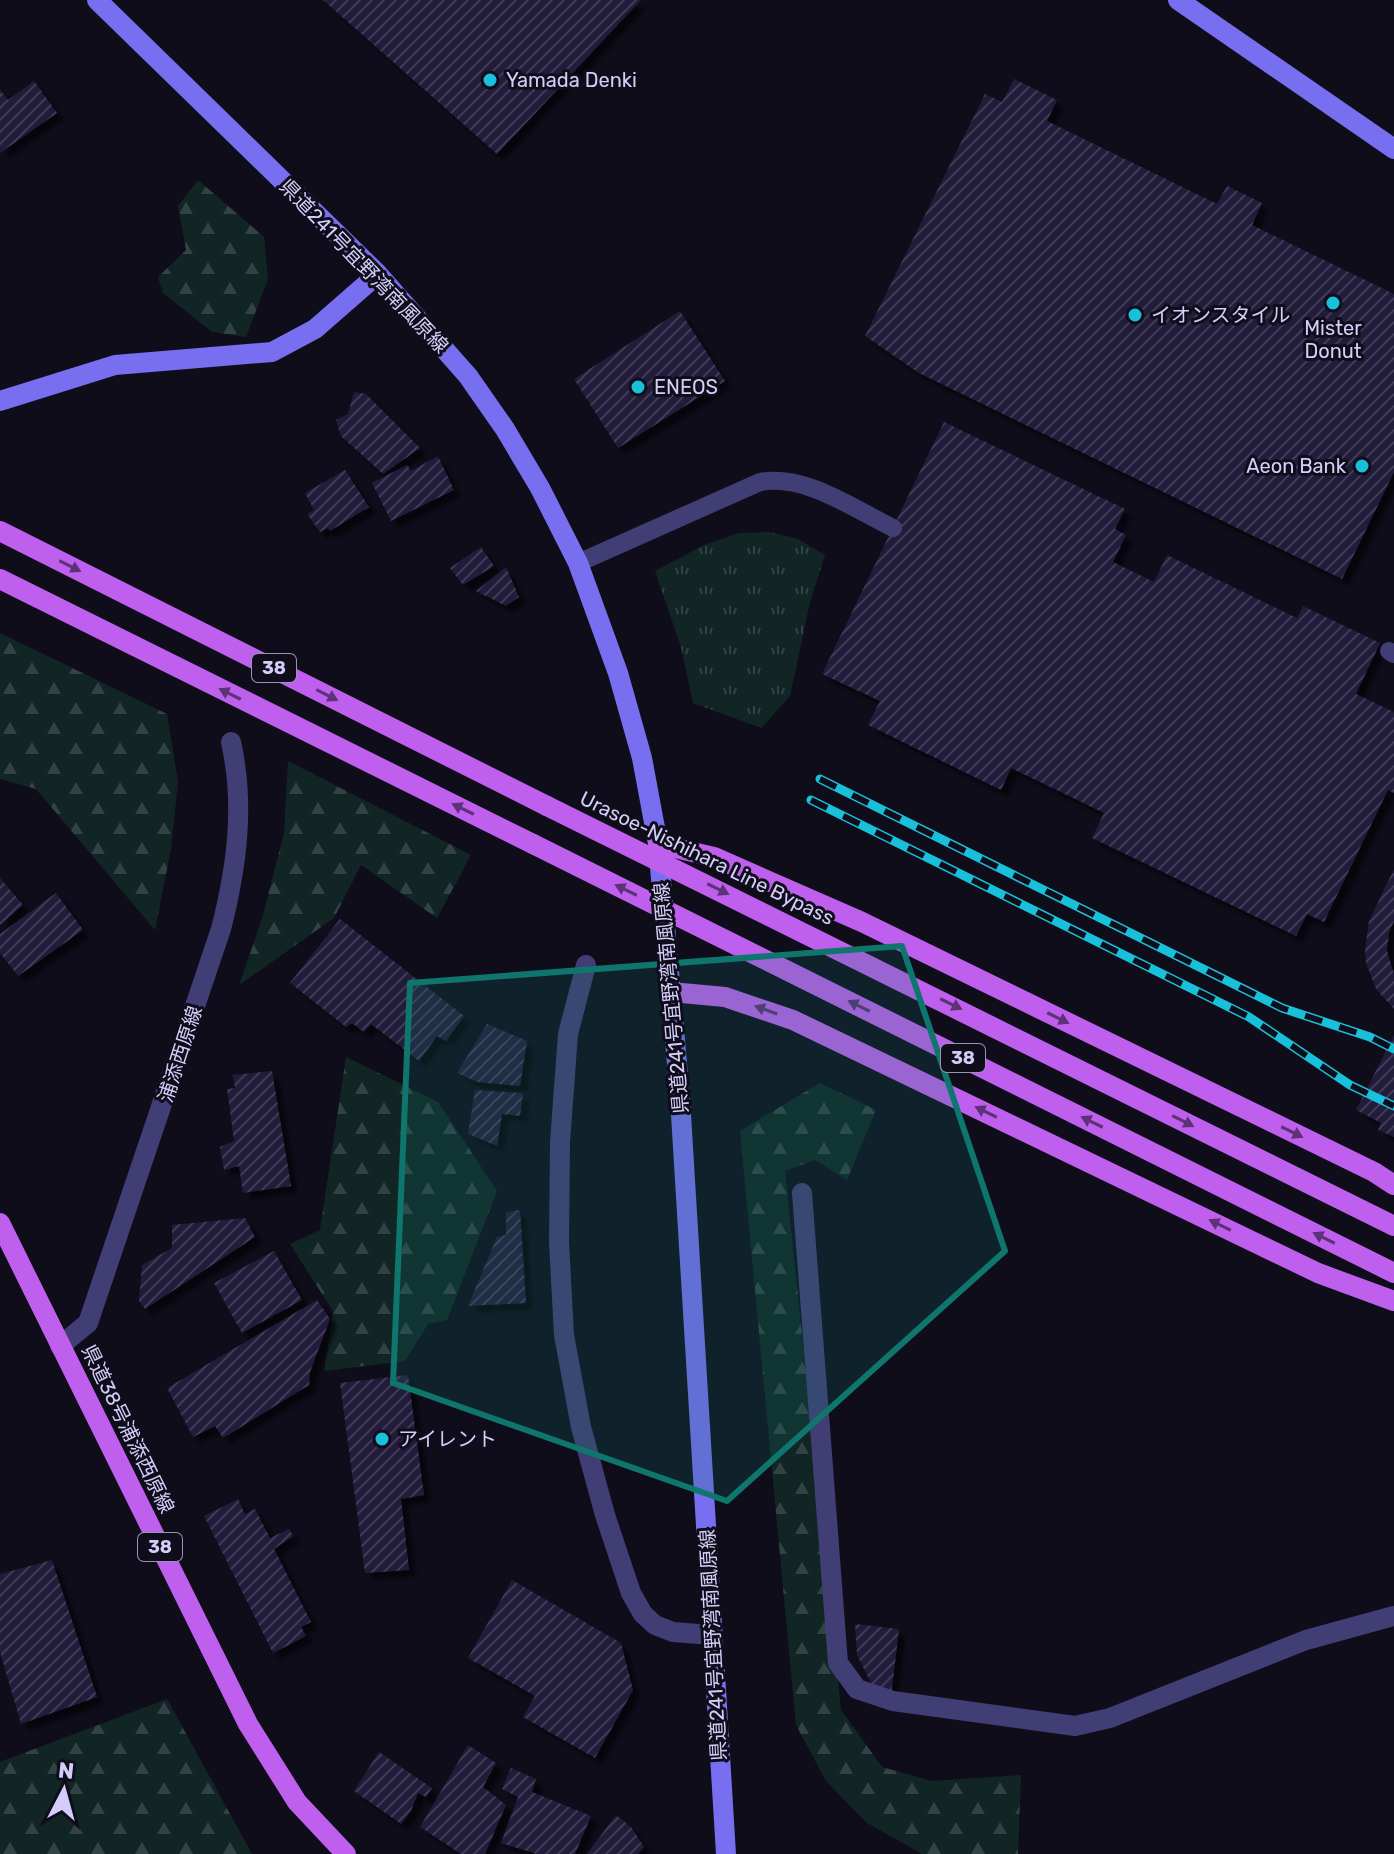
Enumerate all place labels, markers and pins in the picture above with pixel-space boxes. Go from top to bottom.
place label: Yamada Denki [506,68,637,92]
marker: Yamada Denki [481,71,499,89]
marker: Mister Donut [1324,294,1342,312]
place label: イオンスタイル [1151,303,1291,327]
marker: イオンスタイル [1126,306,1144,324]
place label: Mister Donut [1304,316,1362,363]
place label: ENEOS [654,375,718,399]
marker: ENEOS [629,378,647,396]
place label: Aeon Bank [1246,454,1347,478]
marker: Aeon Bank [1353,457,1371,475]
place label: アイレント [398,1427,497,1451]
marker: アイレント [373,1430,391,1448]

